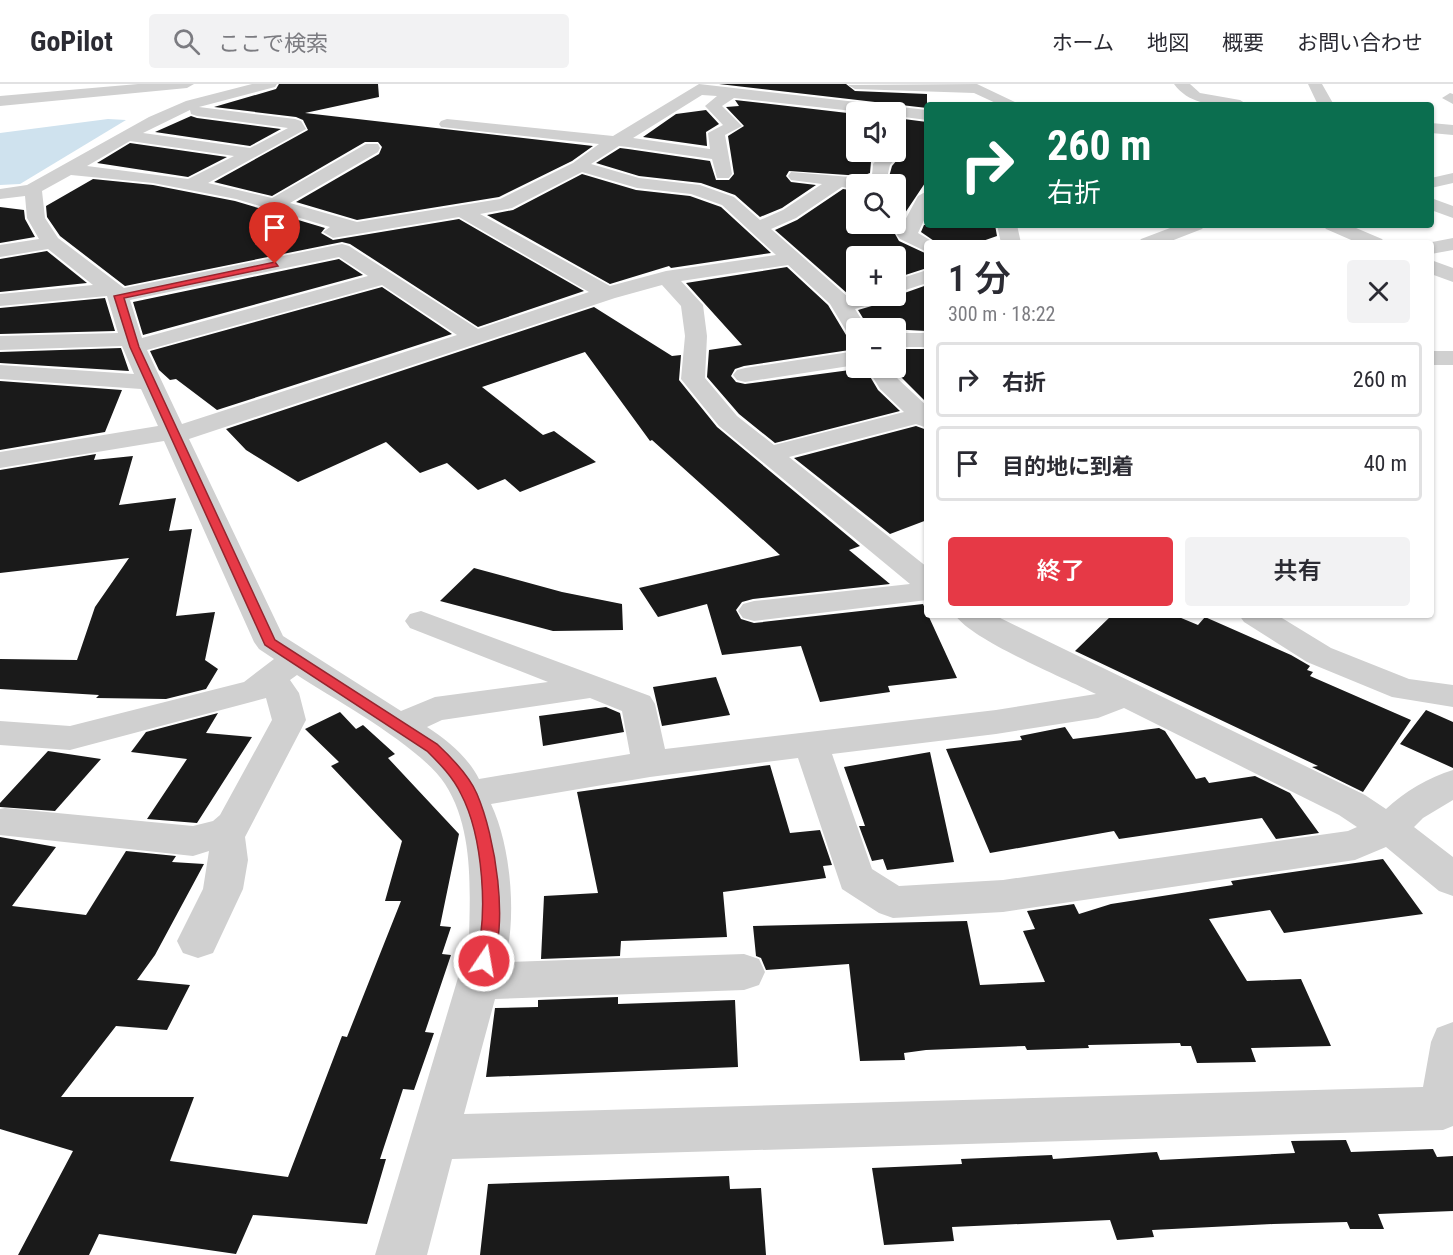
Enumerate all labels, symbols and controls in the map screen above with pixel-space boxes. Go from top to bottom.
search box [149,14,569,68]
text: GoPilot [30,25,113,58]
icon: search [170,25,203,58]
text: ここで検索 [218,31,328,56]
text: ホーム [1052,31,1114,55]
text: 地図 [1147,31,1189,55]
text: 概要 [1222,31,1264,55]
text: お問い合わせ [1297,31,1423,55]
map controls [846,102,906,378]
button: sound [846,102,906,162]
text: 260 m [1047,121,1152,170]
icon: right [948,126,1026,204]
button: search [846,174,906,234]
text: 右折 [1047,177,1101,209]
pin [249,202,300,264]
icon: arrive [258,211,291,244]
button: + [846,246,906,306]
text: 1 分 [948,258,1010,300]
button: close [1347,260,1410,323]
text: 300 m · 18:22 [948,302,1055,326]
button: − [846,318,906,378]
icon: right [951,363,984,396]
text: 260 m [1353,367,1407,392]
text: 右折 [1002,370,1046,395]
icon: arrive [951,447,984,480]
text: 40 m [1364,451,1407,476]
text: 目的地に到着 [1002,454,1134,479]
button: 終了 [948,537,1173,606]
button: 共有 [1185,537,1410,606]
position arrow [452,929,516,993]

